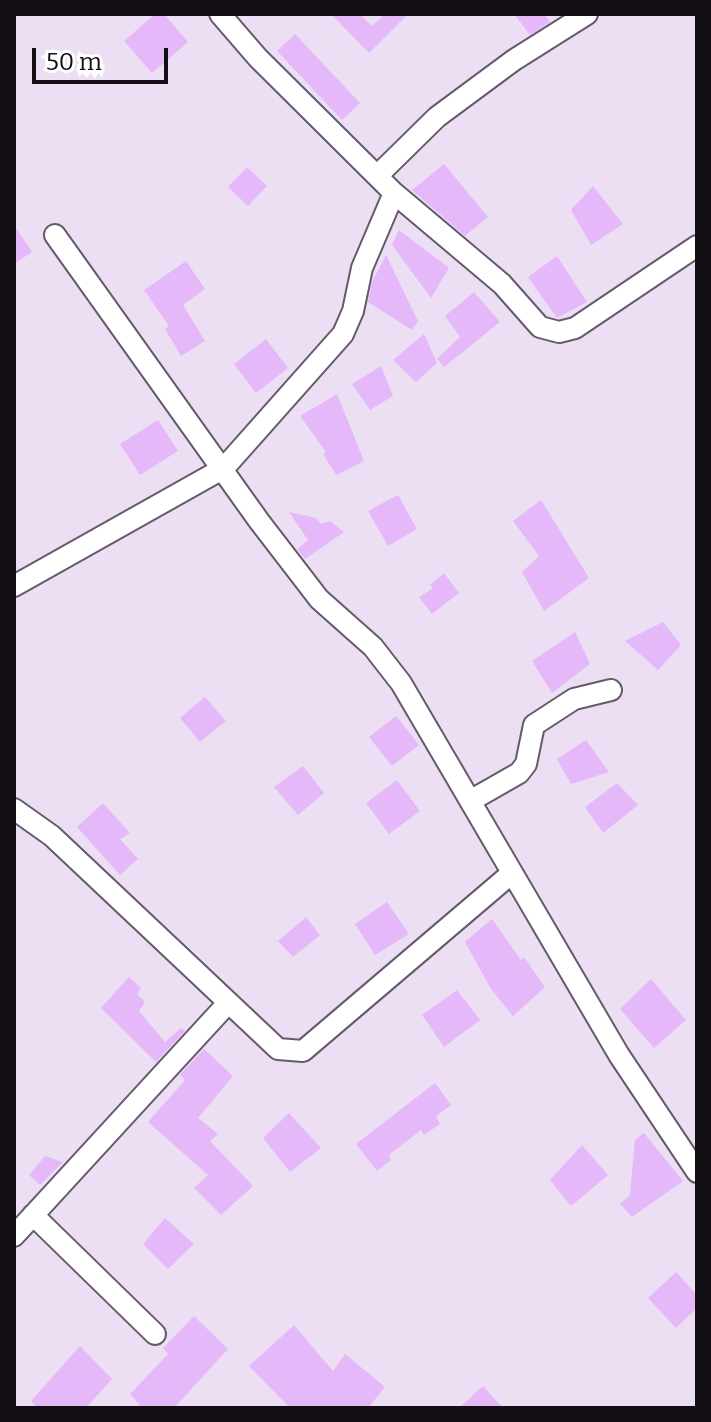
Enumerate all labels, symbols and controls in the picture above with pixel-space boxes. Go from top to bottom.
scale bar [36,32,172,82]
text: 50 m [46,48,102,76]

